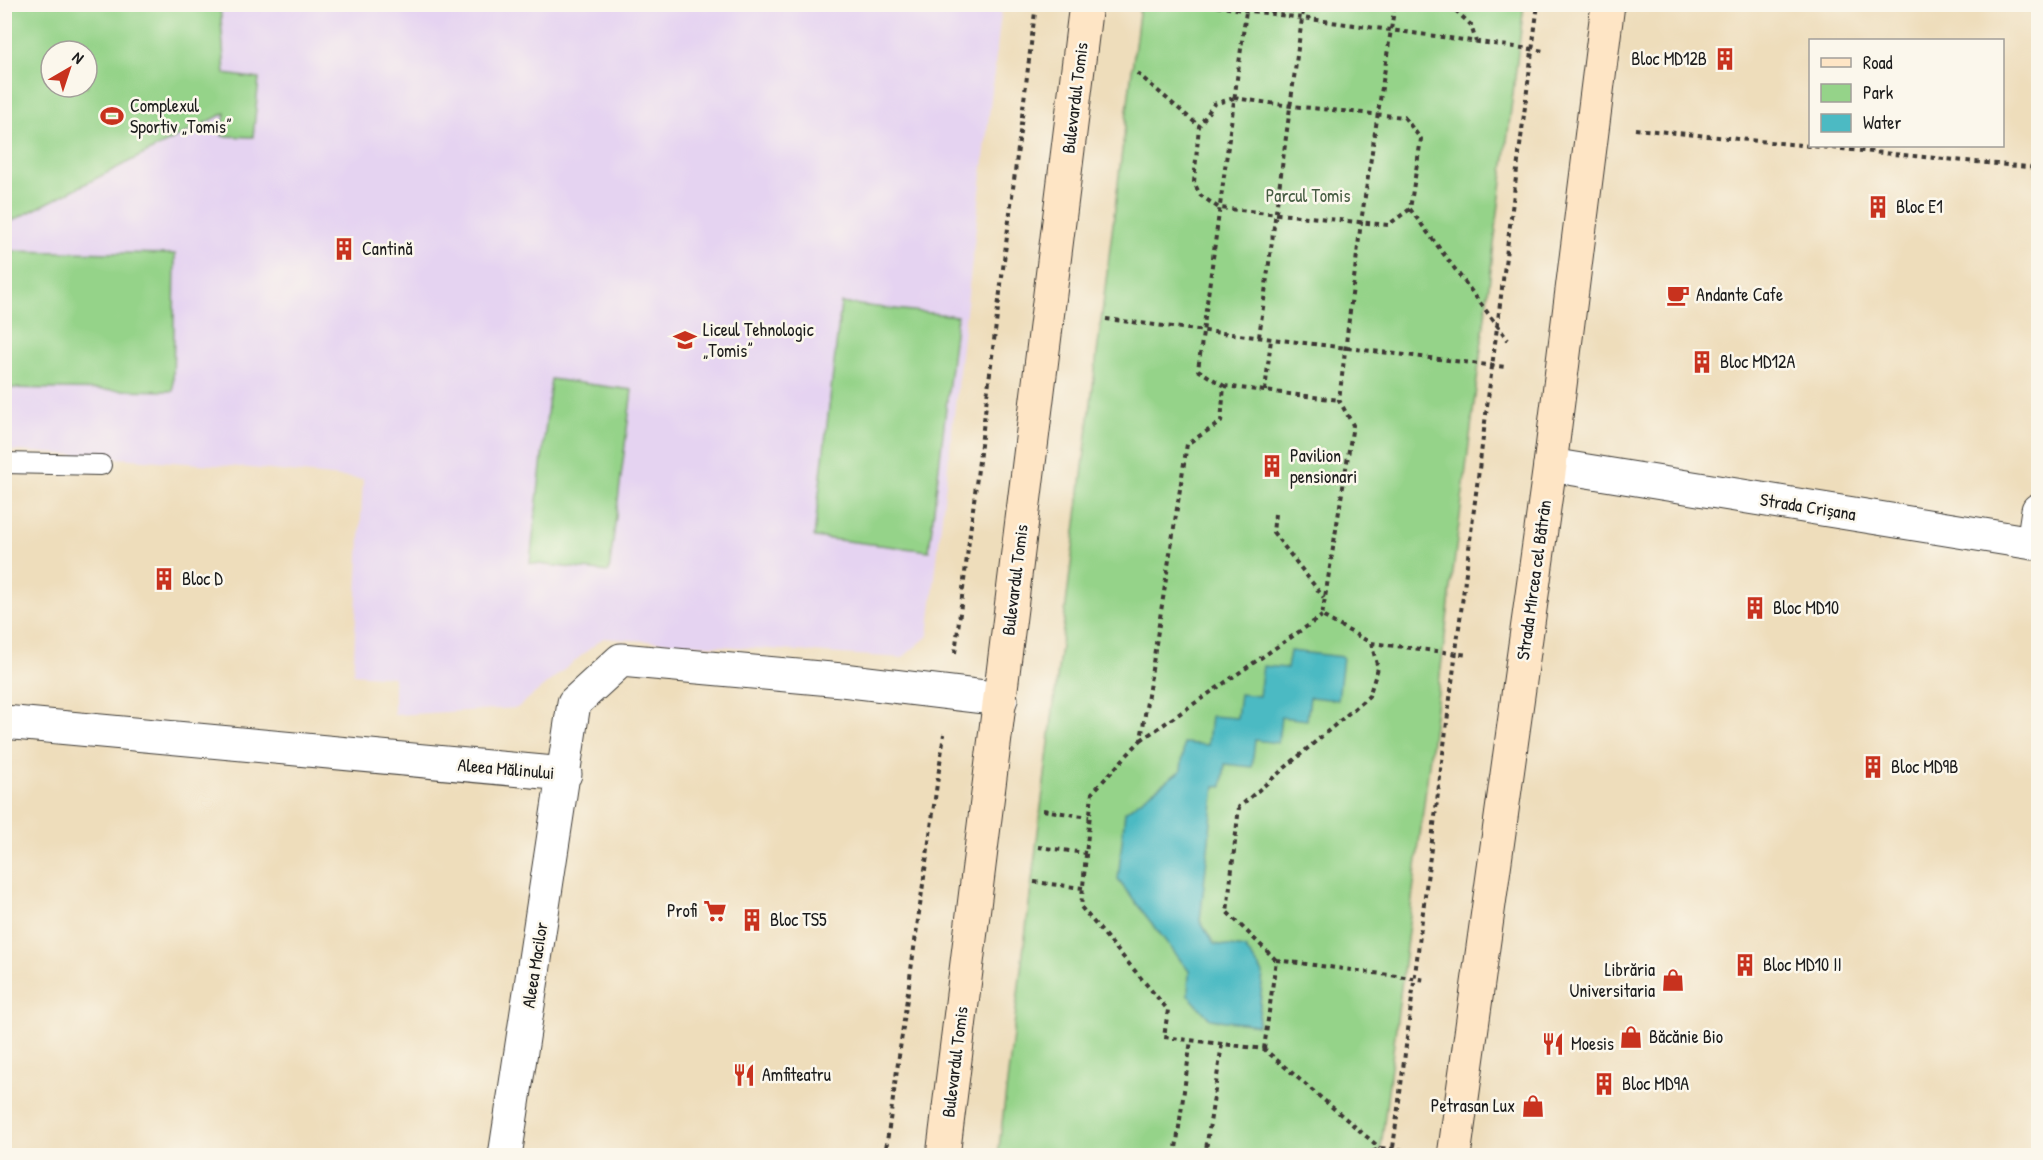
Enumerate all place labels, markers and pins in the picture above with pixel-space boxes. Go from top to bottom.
place label: Bloc MD12B [1631,46,1707,71]
building icon: Bloc MD12B [1712,46,1738,72]
place label: Complexul Sportiv „Tomis” [130,93,231,139]
sports icon: Complexul Sportiv „Tomis” [99,103,125,129]
building icon: Bloc E1 [1865,194,1891,220]
place label: Bloc E1 [1896,194,1943,219]
building icon: Cantină [331,236,357,262]
place label: Cantină [362,236,412,261]
cafe icon: Andante Cafe [1665,282,1691,308]
place label: Andante Cafe [1696,282,1783,307]
place label: Liceul Tehnologic „Tomis” [703,317,814,363]
school or university icon: Liceul Tehnologic „Tomis” [672,327,698,353]
building icon: Bloc MD12A [1689,349,1715,375]
place label: Bloc MD12A [1720,349,1796,374]
place label: Pavilion pensionari [1290,443,1357,489]
building icon: Pavilion pensionari [1259,453,1285,479]
building icon: Bloc D [151,566,177,592]
place label: Bloc D [182,566,223,591]
building icon: Bloc MD10 [1742,595,1768,621]
place label: Bloc MD10 [1773,595,1839,620]
building icon: Bloc MD9B [1860,754,1886,780]
place label: Bloc MD9B [1891,754,1958,779]
place label: Profi [667,898,698,923]
supermarket icon: Profi [702,898,728,924]
building icon: Bloc TS5 [739,907,765,933]
place label: Bloc TS5 [770,907,827,932]
building icon: Bloc MD10 II [1732,952,1758,978]
place label: Bloc MD10 II [1763,952,1842,977]
place label: Librăria Universitaria [1569,957,1655,1003]
shop icon: Librăria Universitaria [1660,967,1686,993]
shop icon: Băcănie Bio [1618,1024,1644,1050]
place label: Băcănie Bio [1649,1024,1723,1049]
restaurant icon: Moesis [1540,1031,1566,1057]
place label: Moesis [1571,1031,1614,1056]
restaurant icon: Amfiteatru [731,1062,757,1088]
place label: Amfiteatru [762,1062,831,1087]
building icon: Bloc MD9A [1591,1071,1617,1097]
place label: Bloc MD9A [1622,1071,1689,1096]
place label: Petrasan Lux [1431,1093,1515,1118]
shop icon: Petrasan Lux [1520,1093,1546,1119]

